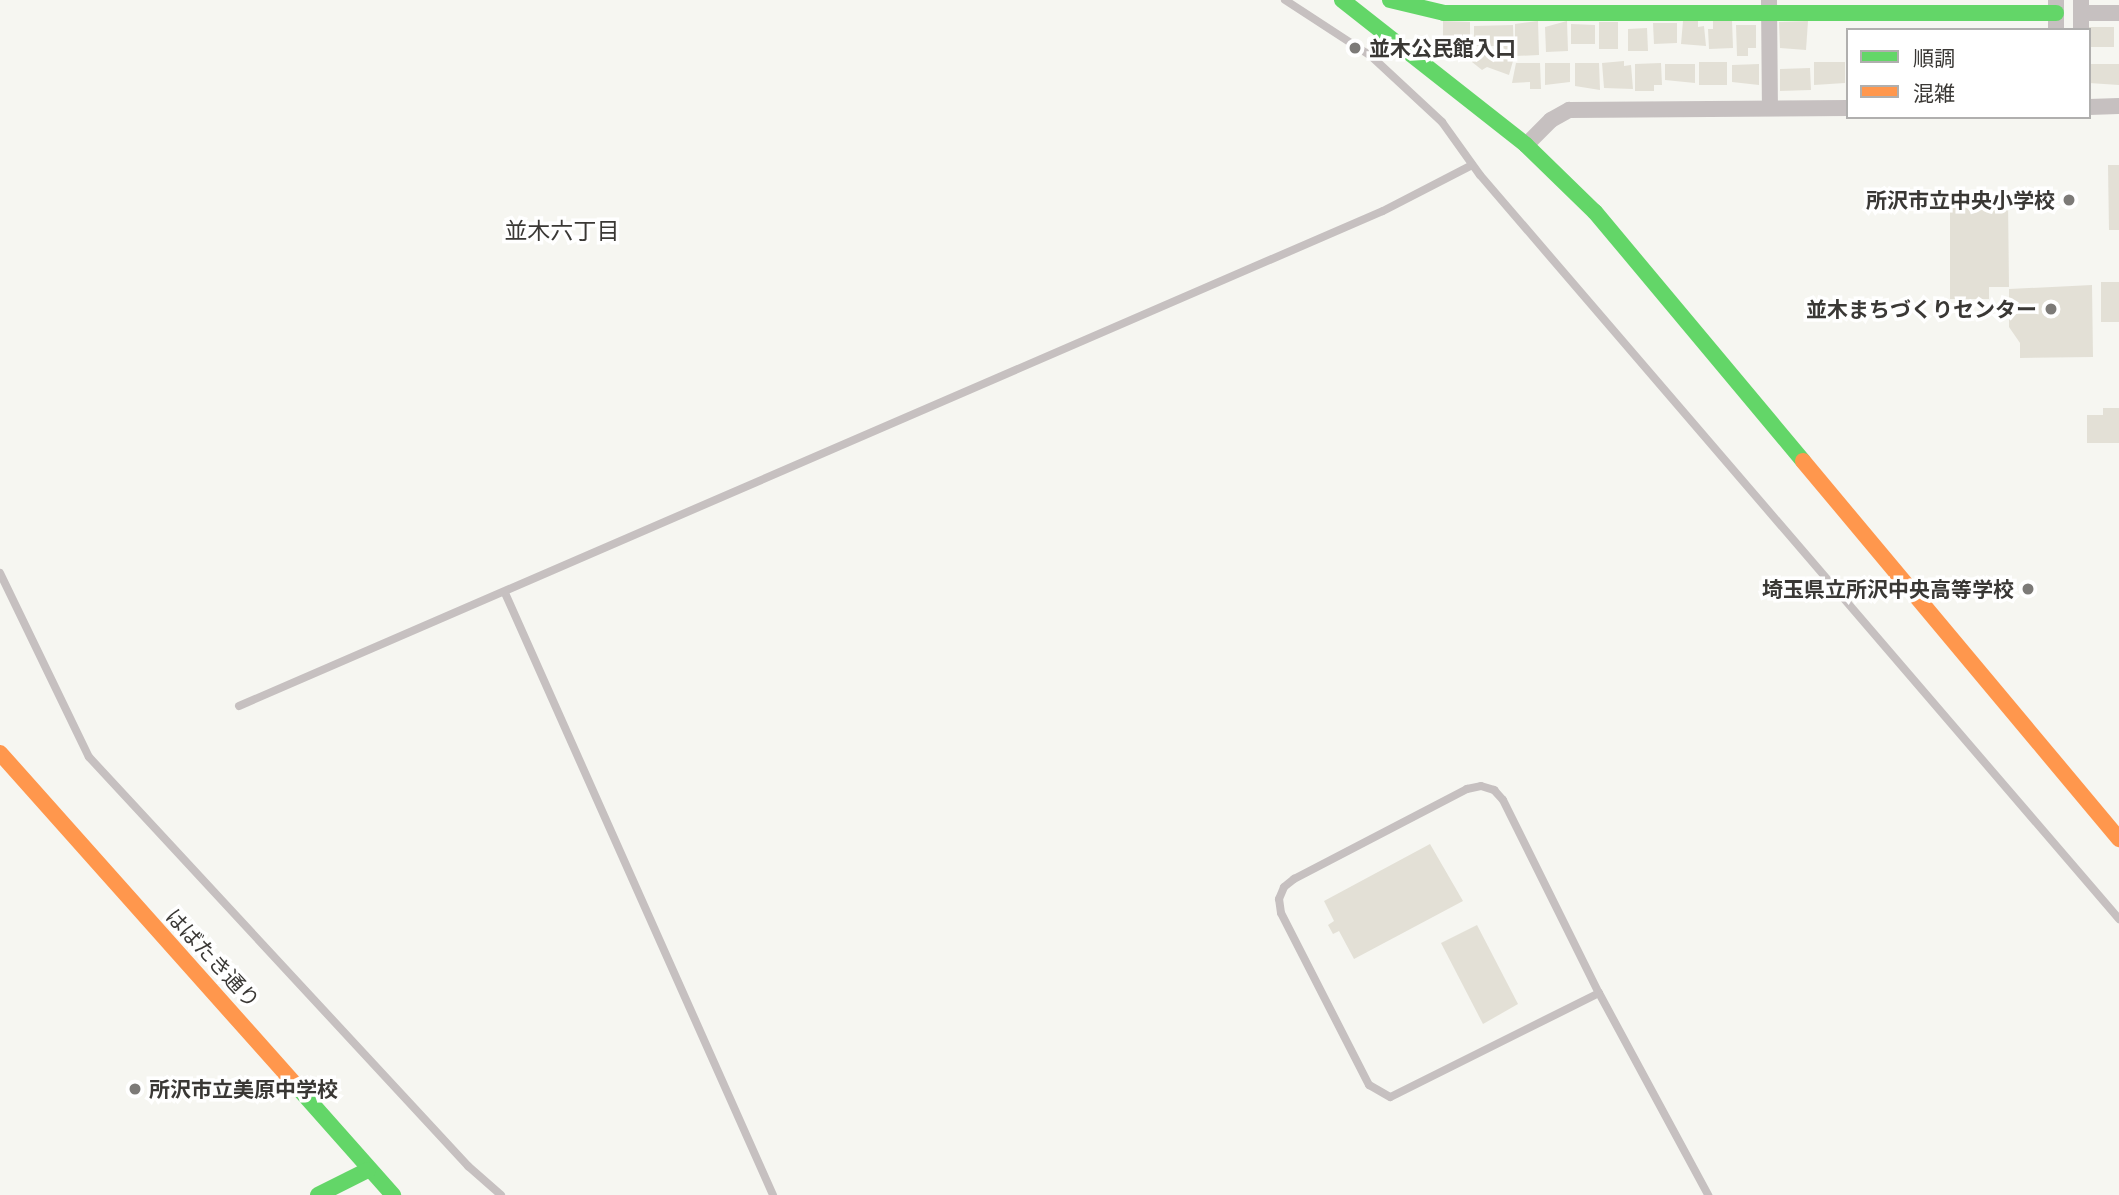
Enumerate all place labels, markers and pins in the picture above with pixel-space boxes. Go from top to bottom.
place label: 並木公民館入口 [1369,35,1516,61]
marker: 並木公民館入口 [1347,40,1363,56]
place label: 所沢市立中央小学校 [1866,187,2055,213]
marker: 所沢市立中央小学校 [2061,192,2077,208]
place label: 並木まちづくりセンター [1806,296,2037,322]
marker: 並木まちづくりセンター [2043,301,2059,317]
place label: 埼玉県立所沢中央高等学校 [1762,576,2014,602]
marker: 埼玉県立所沢中央高等学校 [2020,581,2036,597]
place label: 所沢市立美原中学校 [149,1076,338,1102]
marker: 所沢市立美原中学校 [127,1081,143,1097]

